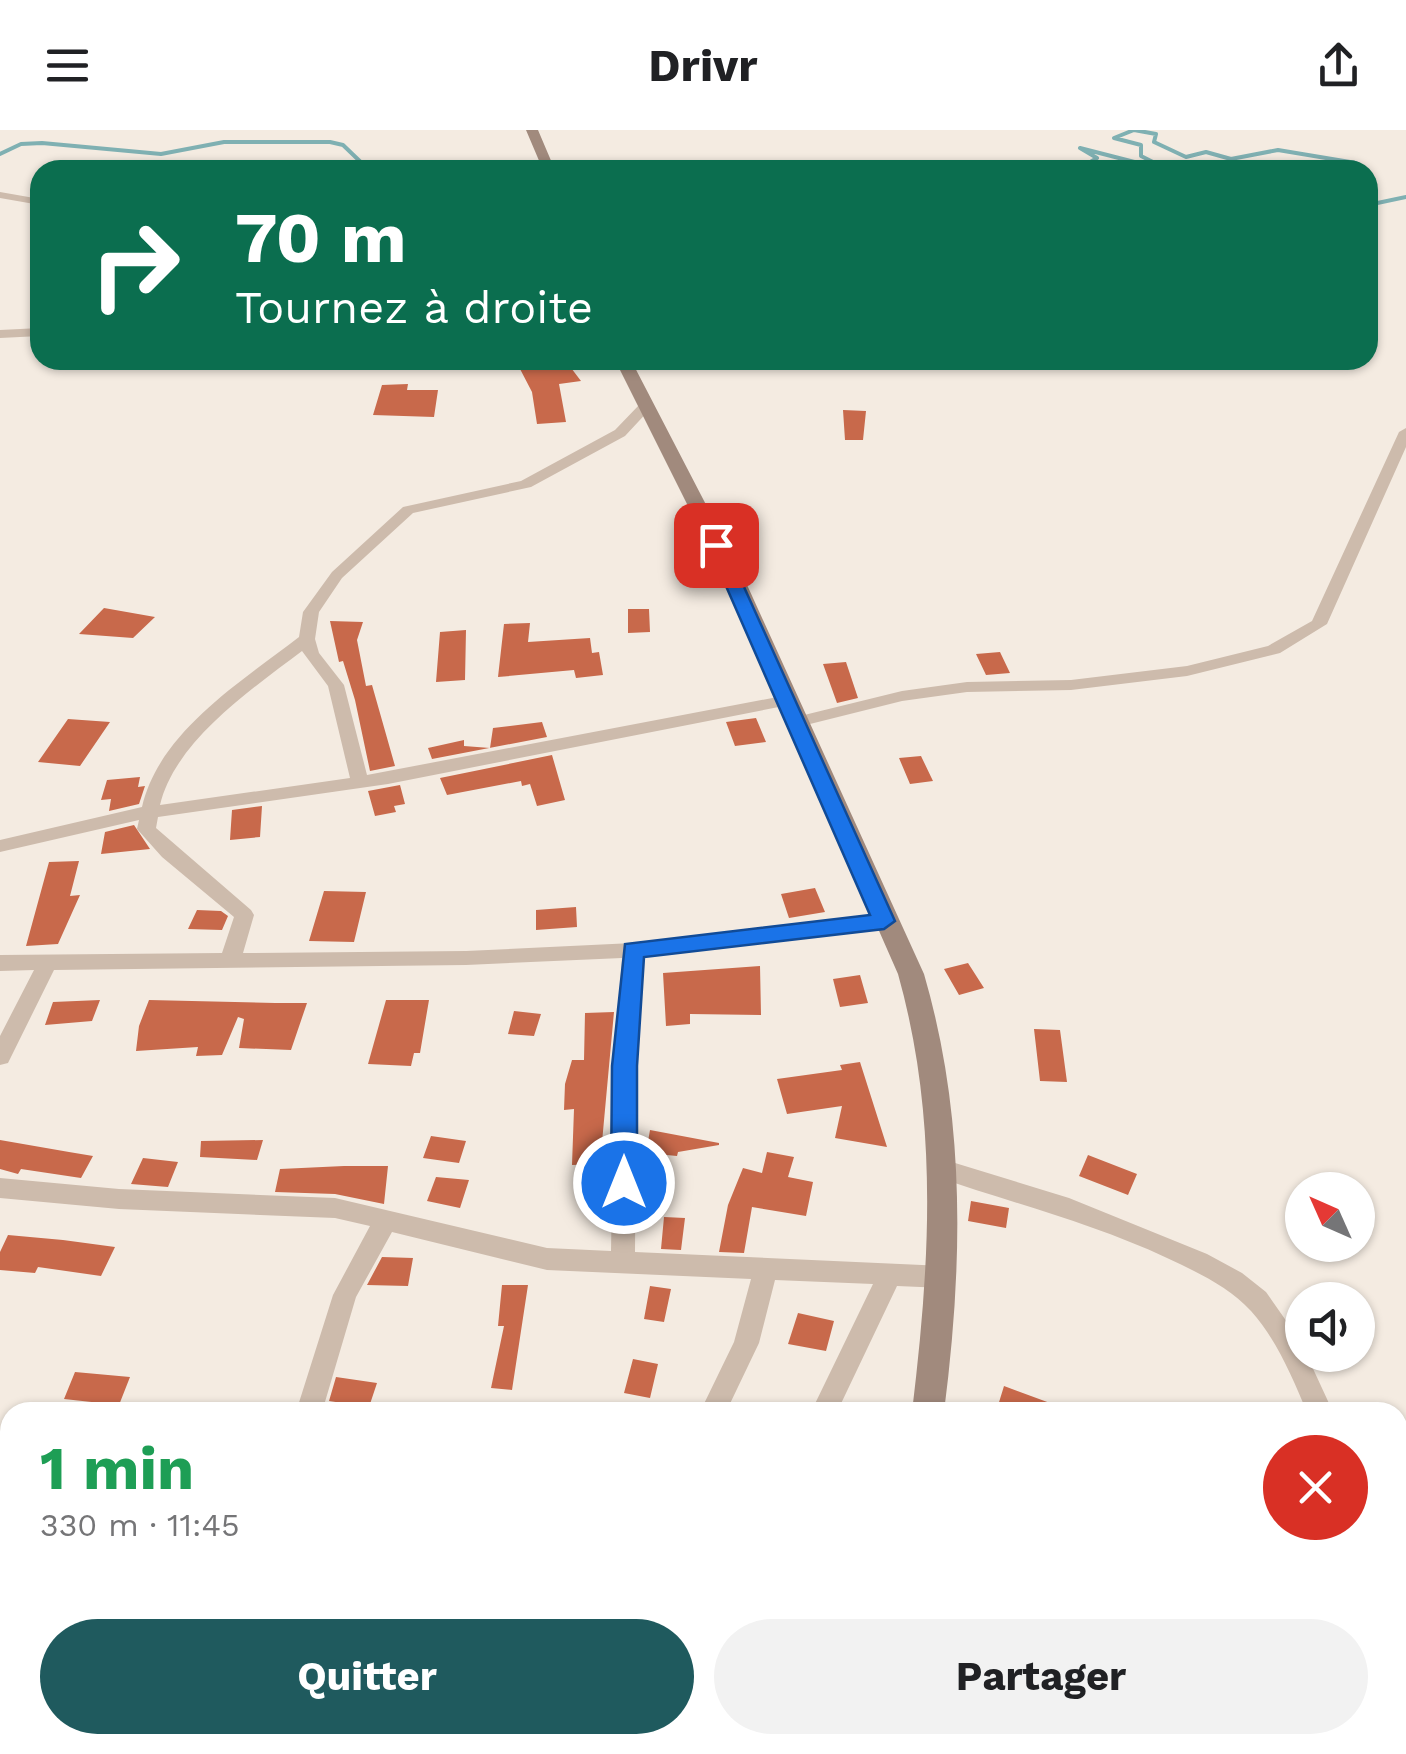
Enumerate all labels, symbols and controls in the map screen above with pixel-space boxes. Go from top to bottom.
icon: menu [40,38,95,93]
icon: share [1311,38,1366,93]
text: Drivr [648,39,758,92]
text: 70 m [235,197,407,279]
icon: right [70,200,200,330]
text: Tournez à droite [235,281,593,334]
pin [674,503,759,588]
icon: arrive [689,518,744,573]
position arrow [572,1131,676,1235]
north arrow [1285,1172,1375,1262]
map controls [1285,1172,1375,1372]
button: sound [1285,1282,1375,1372]
text: 1 min [40,1433,194,1504]
button: close [1263,1435,1368,1540]
text: 330 m · 11:45 [40,1506,240,1544]
button: Quitter [40,1619,694,1734]
button: Partager [714,1619,1368,1734]

